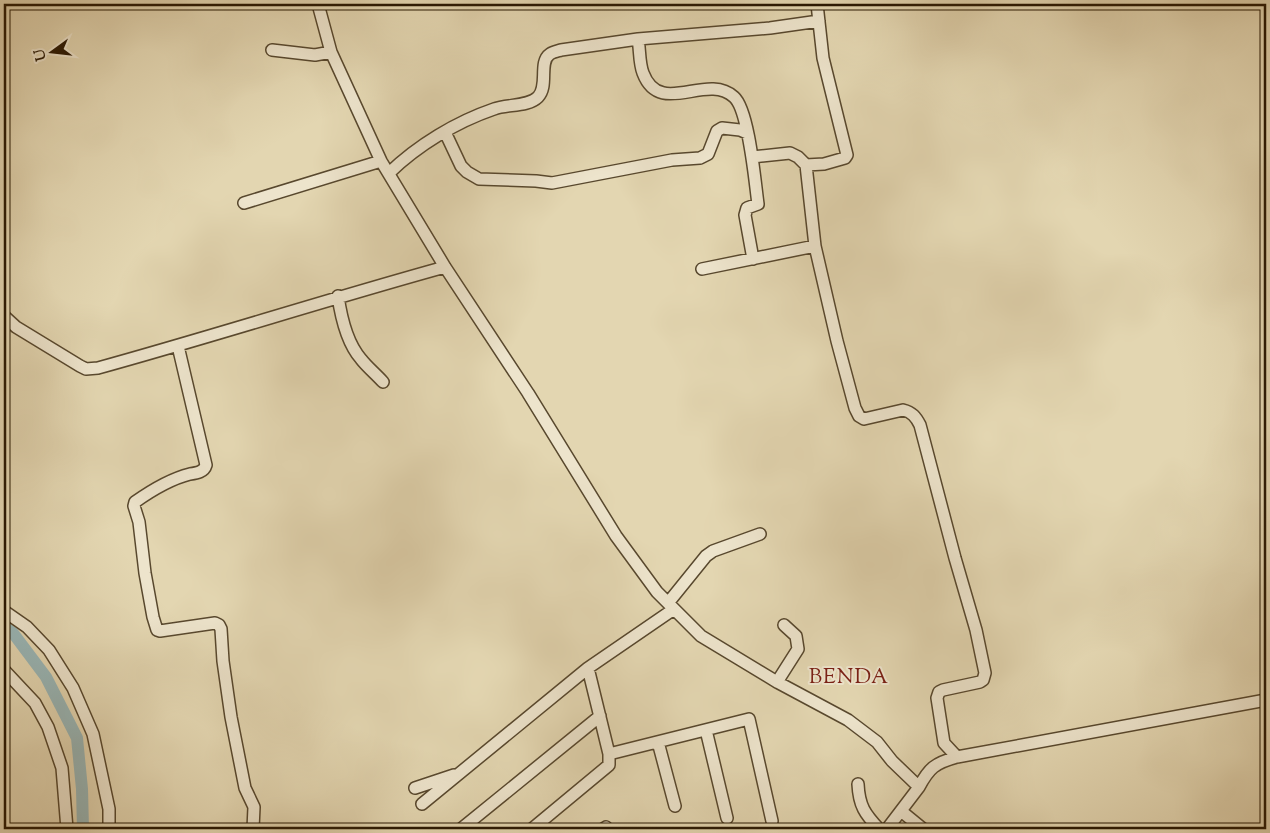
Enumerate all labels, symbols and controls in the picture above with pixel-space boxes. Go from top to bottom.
north arrow [28,28,78,78]
text: U [30,46,53,63]
district label: BENDA [809,663,889,693]

